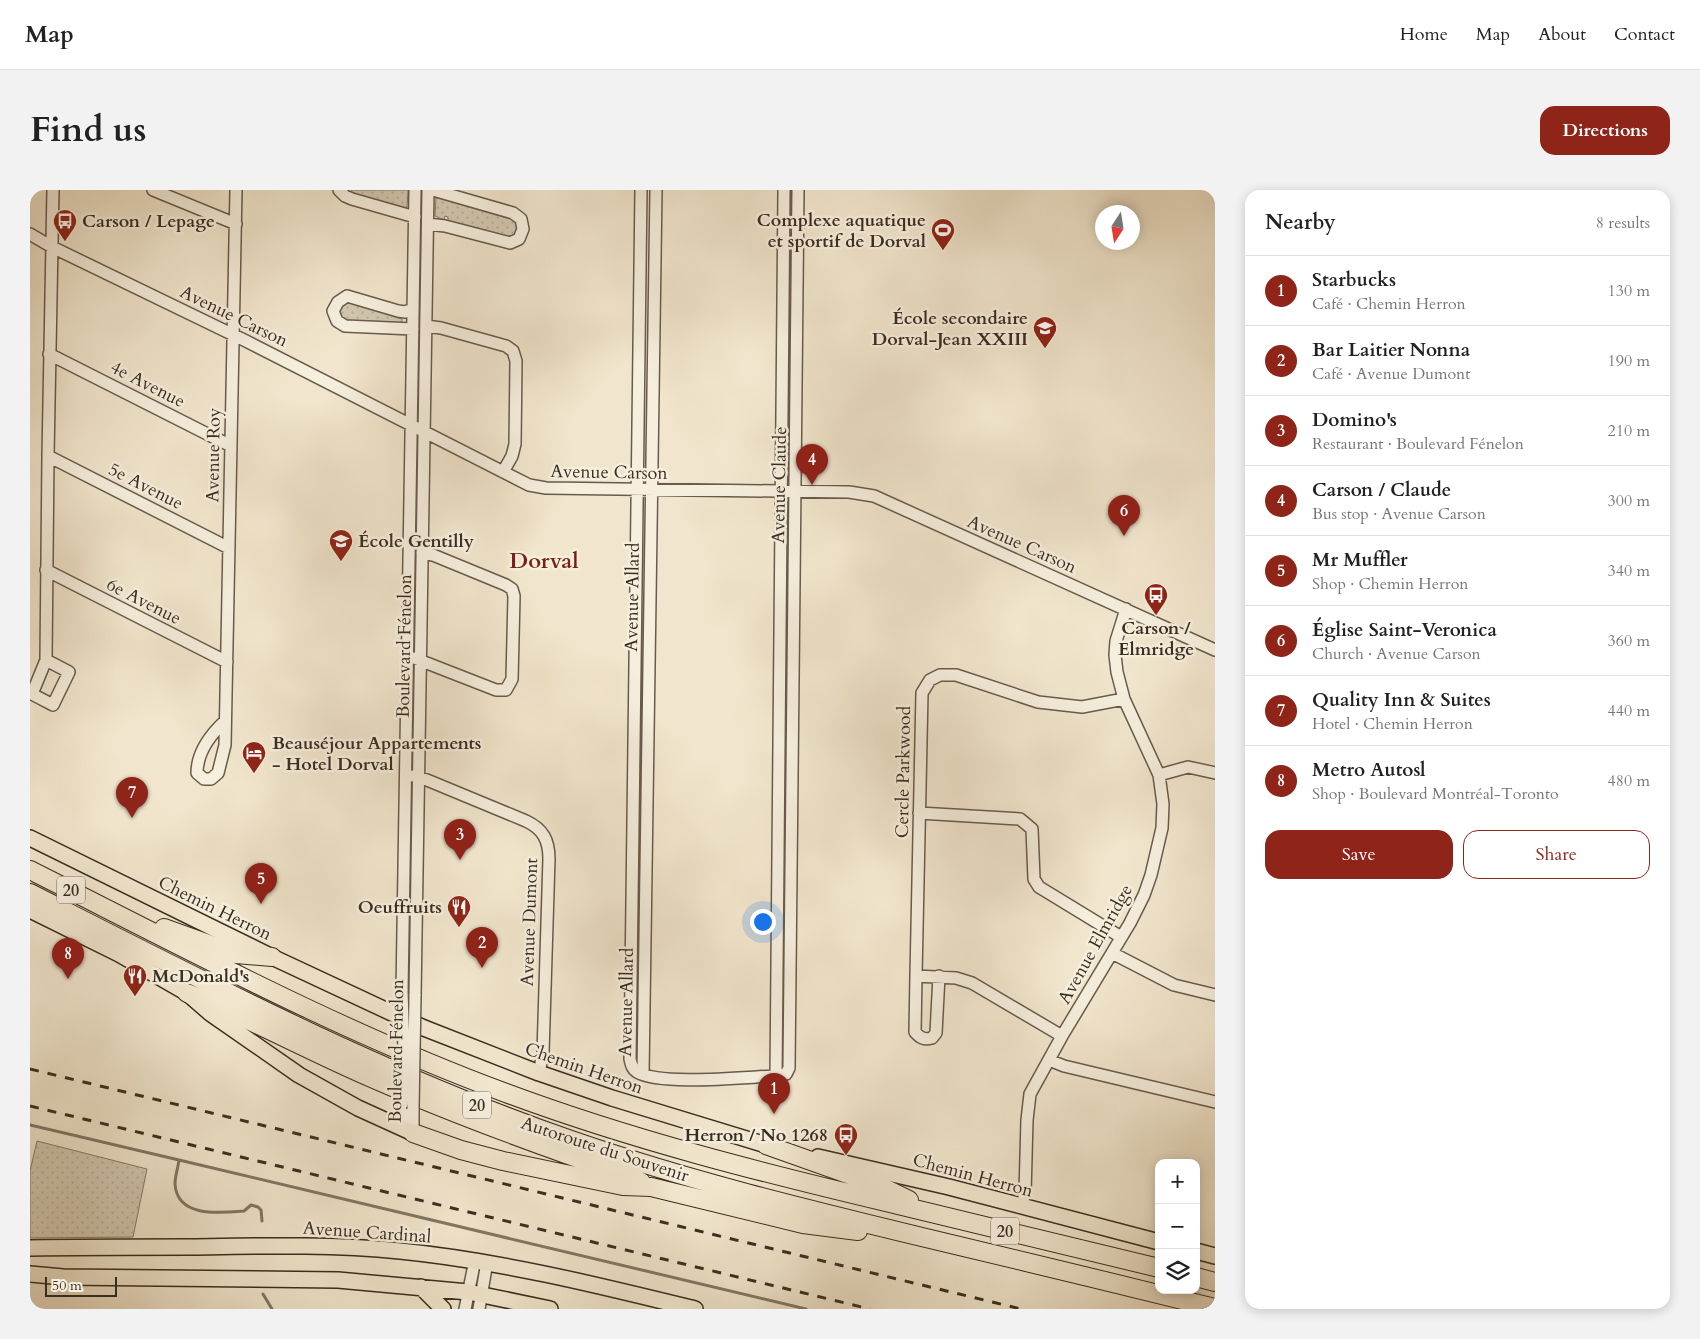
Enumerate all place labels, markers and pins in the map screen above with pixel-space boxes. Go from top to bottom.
bus stop icon: Carson / Lepage [52,208,78,242]
place label: Complexe aquatique et sportif de Dorval [757,208,926,254]
place label: Carson / Lepage [82,209,215,234]
sports icon: Complexe aquatique et sportif de Dorval [930,217,956,251]
place label: École secondaire Dorval-Jean XXIII [872,306,1028,352]
school or university icon: École secondaire Dorval-Jean XXIII [1032,315,1058,349]
pin: 4 [796,444,828,485]
pin: 6 [1108,495,1140,536]
school or university icon: École Gentilly [328,528,354,562]
place label: École Gentilly [358,529,475,554]
bus stop icon: Carson / Elmridge [1143,582,1169,616]
place label: Carson / Elmridge [1118,616,1194,662]
place label: Beauséjour Appartements - Hotel Dorval [272,731,481,777]
hotel icon: Beauséjour Appartements - Hotel Dorval [241,740,267,774]
pin: 7 [116,777,148,818]
pin: 3 [444,819,476,860]
pin: 5 [245,863,277,904]
restaurant icon: Oeuffruits [446,894,472,928]
place label: Oeuffruits [358,895,442,920]
pin: 2 [466,927,498,968]
pin: 8 [52,938,84,979]
restaurant icon: McDonald's [122,963,148,997]
place label: McDonald's [152,964,249,989]
pin: 1 [758,1073,790,1114]
bus stop icon: Herron / No 1268 [833,1122,859,1156]
place label: Herron / No 1268 [685,1123,828,1148]

